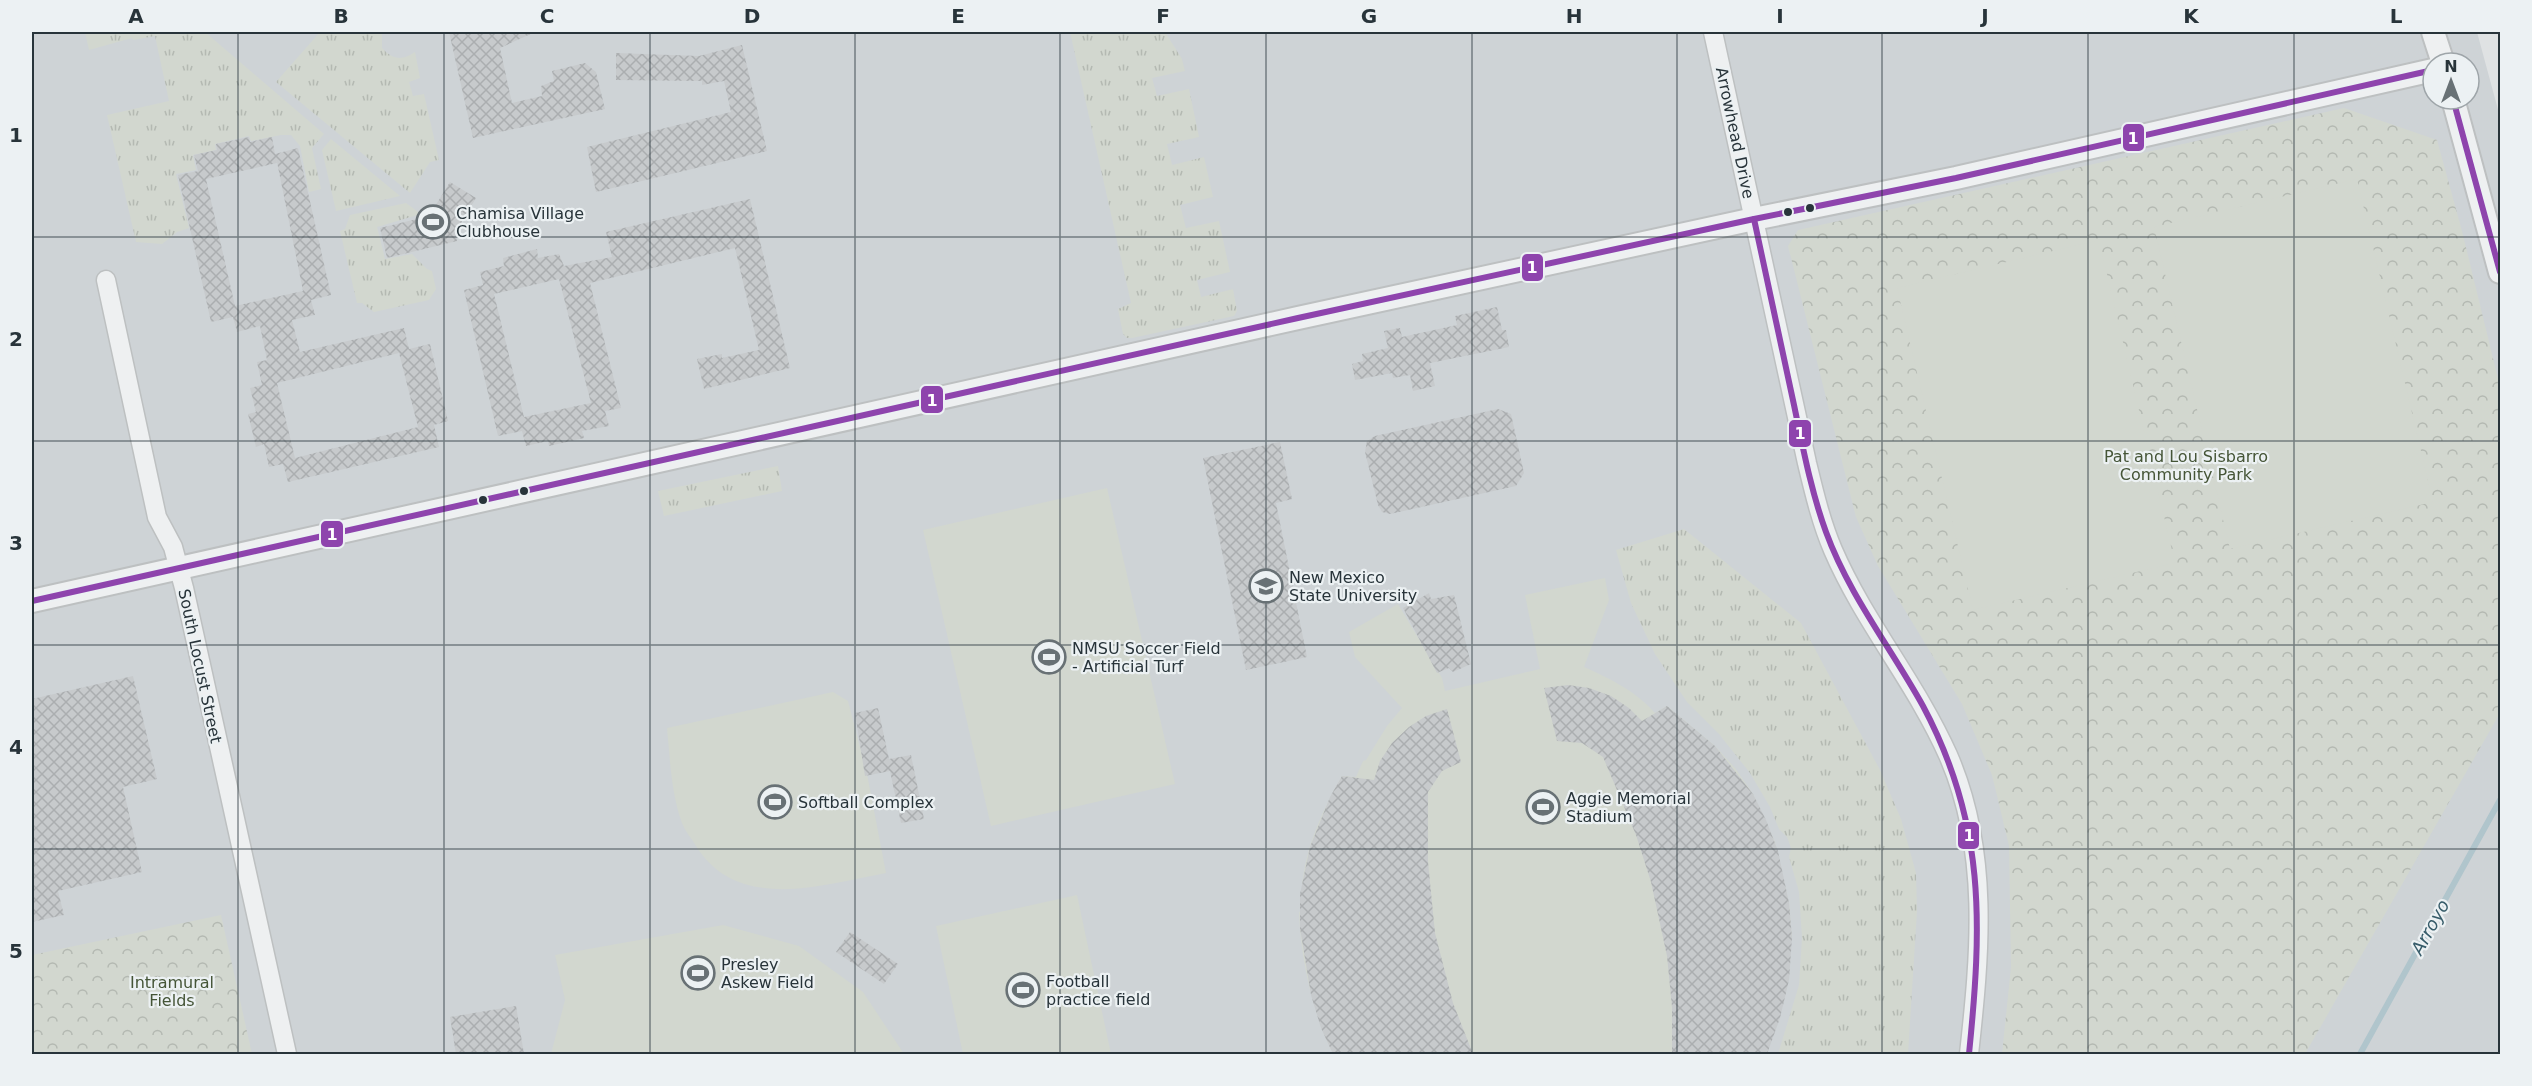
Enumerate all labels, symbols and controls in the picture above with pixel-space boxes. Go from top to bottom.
text: A [128,4,144,28]
text: B [333,4,349,28]
text: C [540,4,554,28]
text: D [744,4,760,28]
text: E [951,4,965,28]
text: F [1156,4,1170,28]
text: G [1361,4,1377,28]
text: H [1566,4,1582,28]
text: I [1776,4,1784,28]
text: J [1979,4,1989,28]
text: K [2183,4,2200,28]
text: L [2390,4,2403,28]
north arrow [2421,51,2481,111]
text: N [2444,57,2458,76]
street label: Arrowhead Drive [1712,65,1758,201]
text: 1 [9,123,23,147]
line badge: 1 [2122,123,2145,152]
text: 1 [2127,129,2139,148]
unlabelled marker [1804,202,1816,214]
sports icon: Chamisa Village Clubhouse [415,204,451,240]
place label: Chamisa Village Clubhouse [456,204,584,241]
unlabelled marker [1782,206,1794,218]
line badge: 1 [1521,253,1544,282]
text: 1 [1526,258,1538,277]
text: 2 [9,327,23,351]
line badge: 1 [920,385,944,414]
text: 1 [926,391,938,410]
line badge: 1 [1788,419,1812,448]
text: 1 [1794,424,1806,443]
park label: Pat and Lou Sisbarro Community Park [2104,447,2268,484]
unlabelled marker [518,485,530,497]
unlabelled marker [477,494,489,506]
line badge: 1 [320,520,344,548]
text: 1 [326,525,338,544]
text: 3 [9,531,23,555]
school or university icon: New Mexico State University [1248,568,1284,604]
place label: New Mexico State University [1289,568,1417,605]
street label: South Locust Street [174,587,226,745]
sports icon: NMSU Soccer Field - Artificial Turf [1031,639,1067,675]
place label: NMSU Soccer Field - Artificial Turf [1072,639,1221,676]
text: 4 [9,735,23,759]
sports icon: Softball Complex [757,784,793,820]
sports icon: Aggie Memorial Stadium [1525,789,1561,825]
place label: Aggie Memorial Stadium [1566,789,1691,826]
place label: Softball Complex [798,793,934,812]
line badge: 1 [1957,821,1980,850]
text: 1 [1963,826,1975,845]
water label: Arroyo [2406,896,2454,959]
text: 5 [9,939,23,963]
sports icon: Presley Askew Field [680,955,716,991]
place label: Presley Askew Field [721,955,814,992]
sports icon: Football practice field [1005,972,1041,1008]
place label: Football practice field [1046,972,1150,1009]
park label: Intramural Fields [130,973,214,1010]

